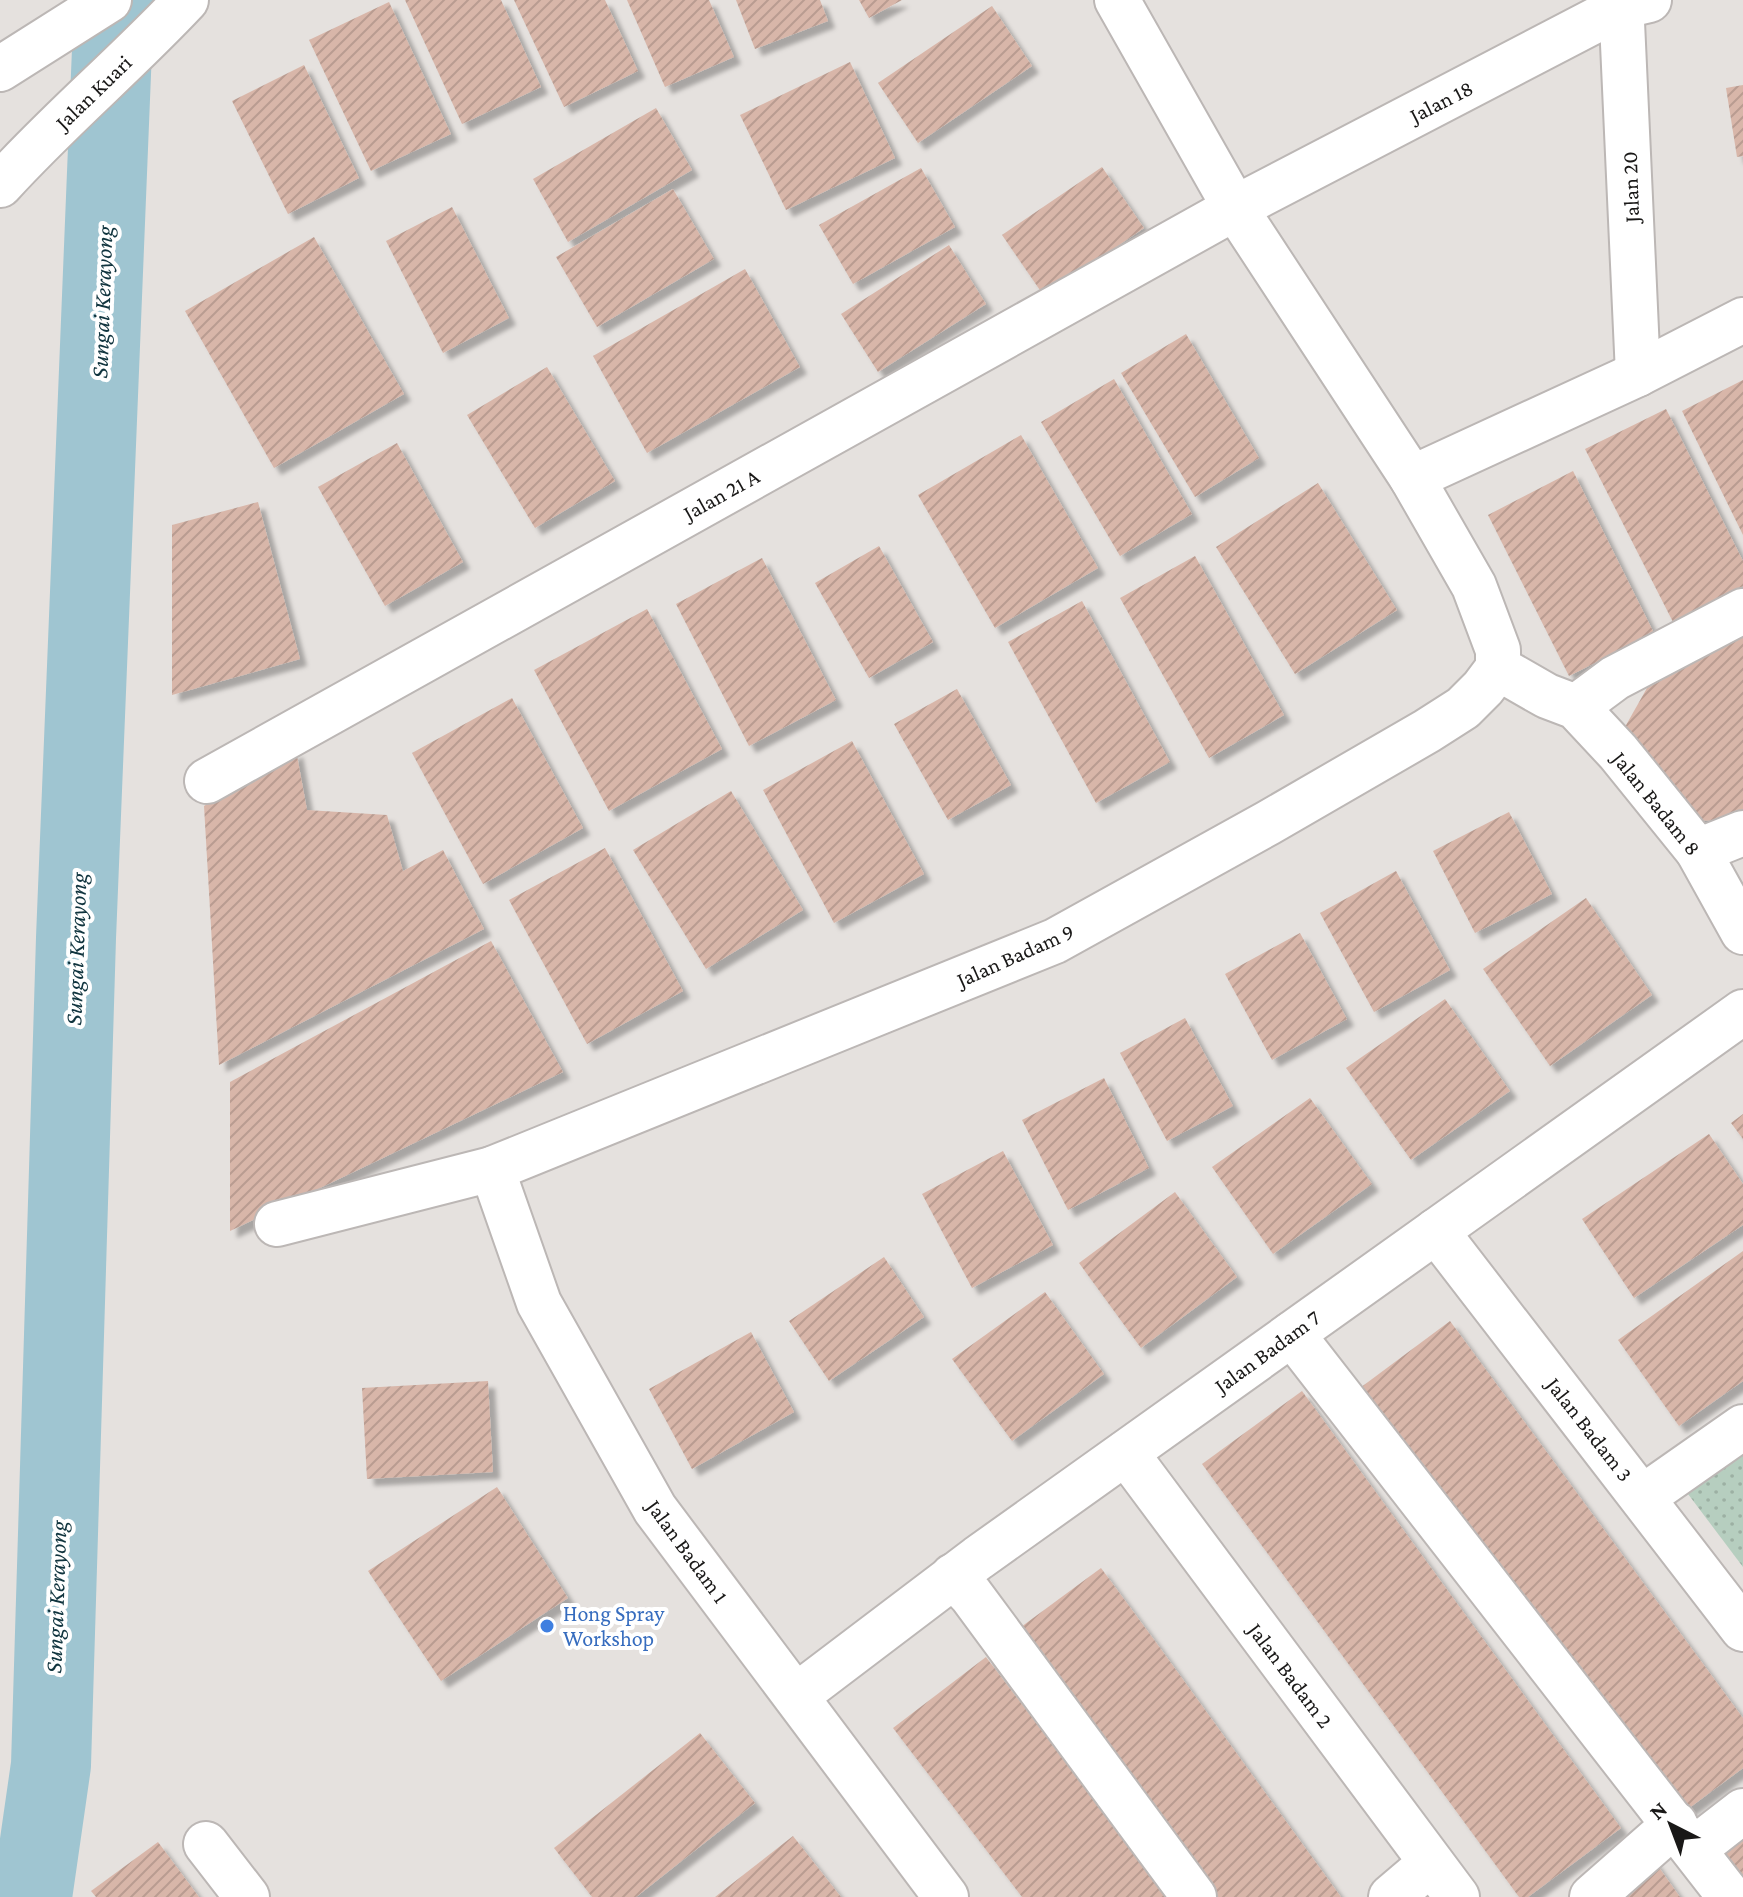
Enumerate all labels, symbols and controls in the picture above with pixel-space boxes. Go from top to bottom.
street label: Jalan Kuari [49,50,137,136]
street label: Jalan 18 [1404,75,1477,129]
street label: Jalan 20 [1617,151,1644,225]
water label: Sungai Kerayong [85,224,118,379]
street label: Jalan 21 A [677,463,764,526]
street label: Jalan Badam 8 [1606,745,1706,860]
water label: Sungai Kerayong [59,871,92,1026]
street label: Jalan Badam 9 [951,919,1078,993]
street label: Jalan Badam 7 [1208,1305,1325,1399]
street label: Jalan Badam 3 [1540,1371,1638,1486]
street label: Jalan Badam 1 [641,1493,733,1608]
water label: Sungai Kerayong [39,1519,72,1674]
place label: Hong Spray Workshop [563,1601,665,1651]
street label: Jalan Badam 2 [1242,1616,1338,1733]
marker: Hong Spray Workshop [538,1617,556,1635]
north arrow [1631,1785,1711,1865]
text: N [1644,1796,1672,1825]

